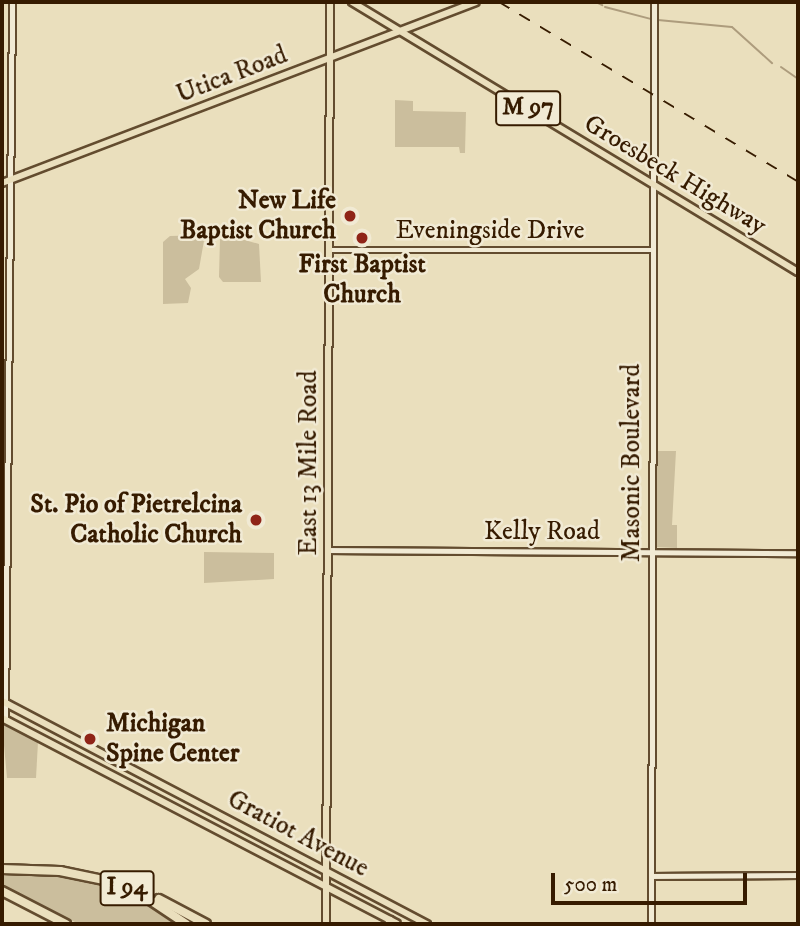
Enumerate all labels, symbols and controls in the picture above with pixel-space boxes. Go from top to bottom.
street label: Utica Road [172,40,292,110]
road number: M 97 [495,88,561,128]
street label: Groesbeck Highway [578,108,772,242]
place label: New Life Baptist Church [180,185,336,246]
marker: New Life Baptist Church [342,208,358,224]
street label: Eveningside Drive [395,215,585,247]
marker: First Baptist Church [354,230,370,246]
place label: First Baptist Church [298,249,426,310]
street label: Masonic Boulevard [616,364,648,562]
street label: East 13 Mile Road [293,370,325,556]
place label: St. Pio of Pietrelcina Catholic Church [30,489,242,550]
marker: St. Pio of Pietrelcina Catholic Church [248,512,264,528]
street label: Kelly Road [484,516,600,548]
place label: Michigan Spine Center [106,708,239,770]
marker: Michigan Spine Center [80,729,100,749]
street label: Gratiot Avenue [222,784,374,884]
scale bar [555,860,751,904]
road number: I 94 [99,868,155,908]
text: 500 m [564,872,617,898]

